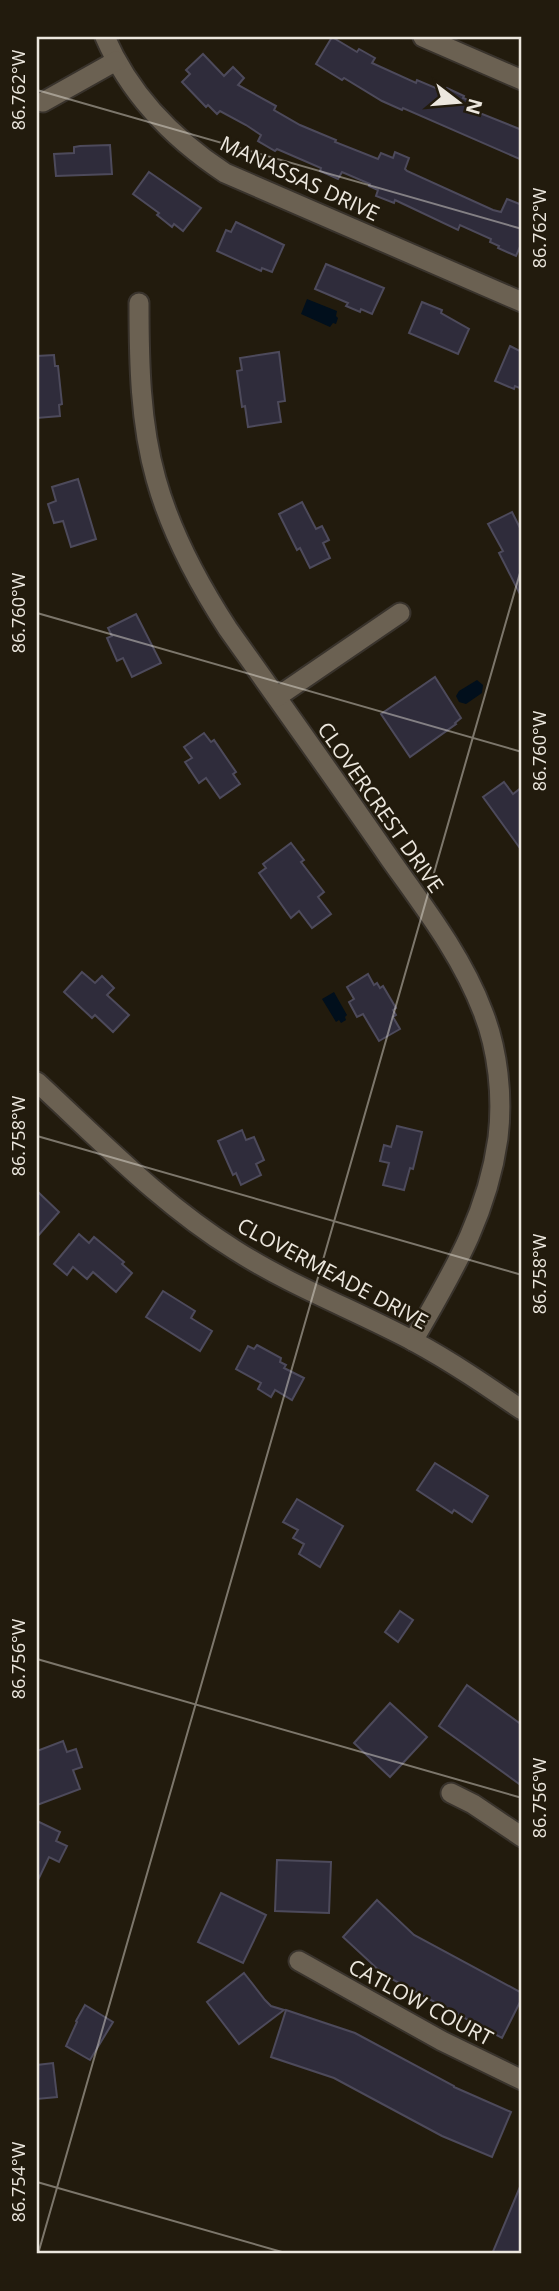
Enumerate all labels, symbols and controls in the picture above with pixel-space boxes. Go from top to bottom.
text: 86.762°W [6,49,30,130]
north arrow [422,66,492,136]
text: N [460,96,489,118]
street label: MANASSAS DRIVE [216,129,384,227]
text: 86.762°W [527,187,551,268]
text: 86.760°W [6,572,30,653]
text: 86.760°W [527,710,551,791]
street label: CLOVERCREST DRIVE [312,716,450,898]
text: 86.758°W [6,1095,30,1176]
street label: CLOVERMEADE DRIVE [233,1211,433,1335]
text: 86.758°W [527,1233,551,1314]
text: 86.756°W [6,1618,30,1699]
text: 86.756°W [527,1757,551,1838]
street label: CATLOW COURT [344,1952,498,2052]
text: 86.754°W [6,2141,30,2222]

